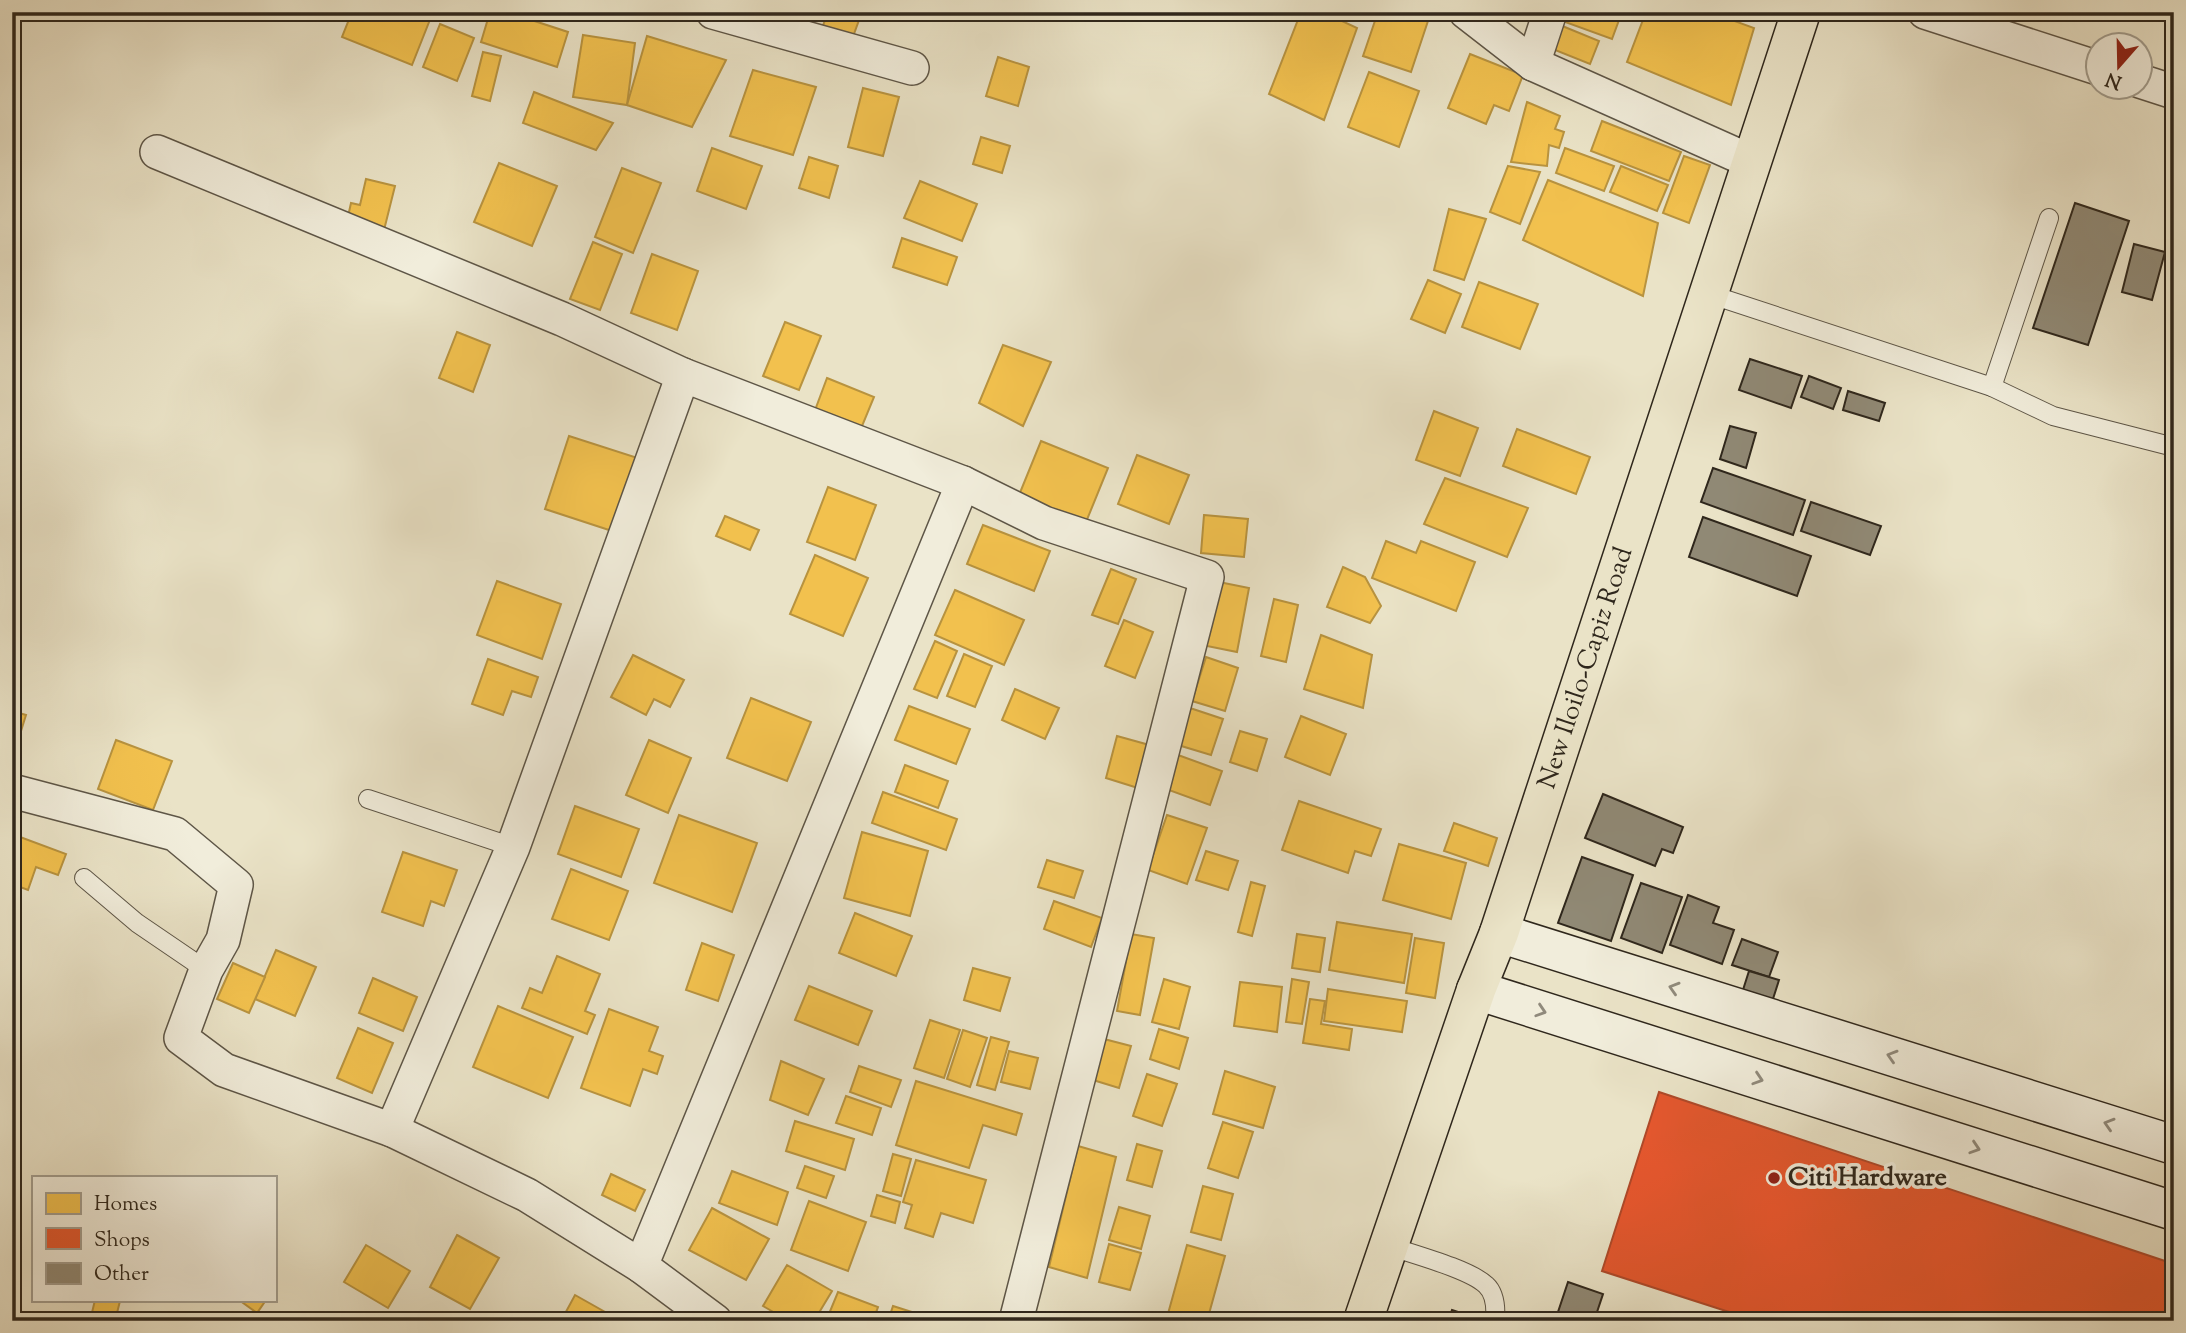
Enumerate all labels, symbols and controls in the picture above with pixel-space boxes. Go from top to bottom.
north arrow [2084,32,2154,102]
text: N [2102,64,2126,95]
street label: New Iloilo-Capiz Road [1529,542,1643,794]
one-way arrow [1669,982,1681,997]
one-way arrow [1535,1002,1547,1017]
one-way arrow [1886,1050,1898,1065]
one-way arrow [1752,1071,1764,1086]
one-way arrow [2103,1118,2115,1133]
one-way arrow [1968,1140,1981,1154]
place label: Citi Hardware [1788,1160,1947,1197]
marker: Citi Hardware [1766,1170,1782,1186]
legend [32,1176,276,1302]
text: Homes [94,1190,157,1220]
text: Shops [94,1226,150,1256]
text: Other [94,1260,149,1290]

